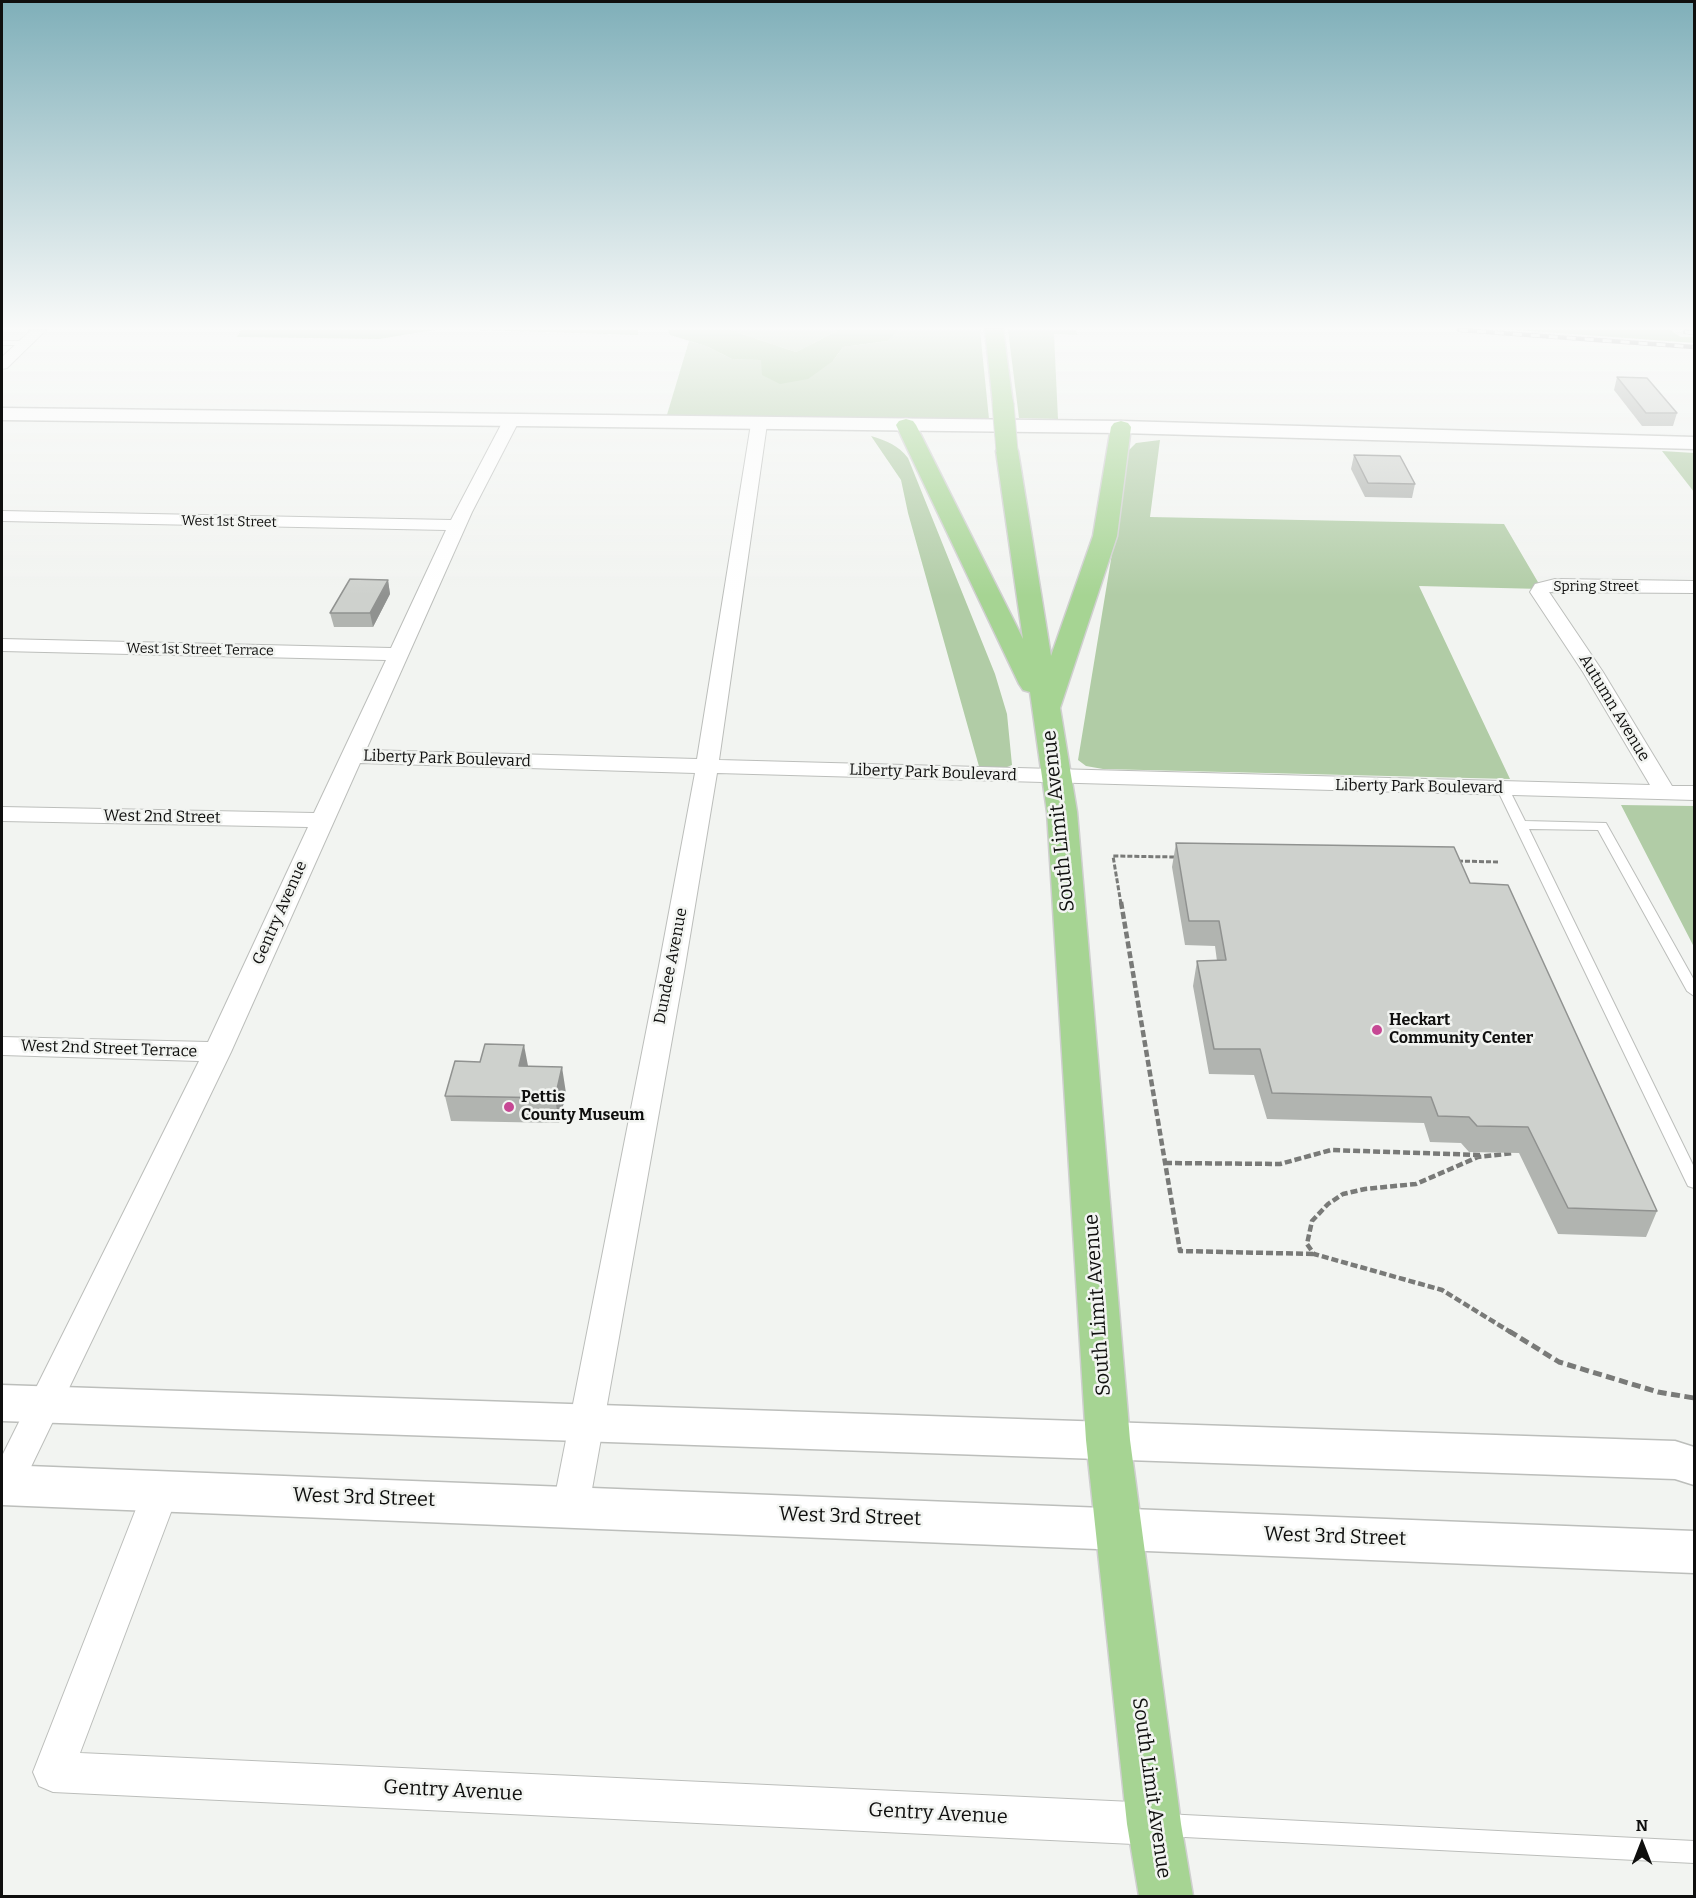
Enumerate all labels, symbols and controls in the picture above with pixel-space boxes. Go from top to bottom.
street label: West 1st Street [181,513,277,531]
street label: Spring Street [1553,579,1639,595]
street label: West 1st Street Terrace [126,640,274,660]
street label: Autumn Avenue [1575,651,1653,765]
street label: South Limit Avenue [1038,729,1080,913]
street label: Liberty Park Boulevard [363,746,531,772]
street label: Liberty Park Boulevard [849,760,1017,786]
street label: Liberty Park Boulevard [1335,776,1503,798]
street label: West 2nd Street [103,806,221,828]
street label: Gentry Avenue [249,858,311,968]
street label: Dundee Avenue [650,906,692,1026]
place label: Heckart Community Center [1389,1011,1533,1049]
marker: Heckart Community Center [1370,1023,1384,1037]
street label: West 2nd Street Terrace [20,1036,198,1062]
place label: Pettis County Museum [521,1088,645,1126]
marker: Pettis County Museum [502,1100,516,1114]
street label: South Limit Avenue [1080,1213,1116,1397]
street label: West 3rd Street [292,1484,436,1512]
street label: West 3rd Street [778,1503,922,1531]
street label: West 3rd Street [1263,1523,1407,1551]
street label: South Limit Avenue [1126,1696,1176,1880]
street label: Gentry Avenue [383,1775,523,1807]
street label: Gentry Avenue [868,1798,1008,1830]
north arrow [1612,1814,1672,1874]
text: N [1636,1816,1648,1835]

